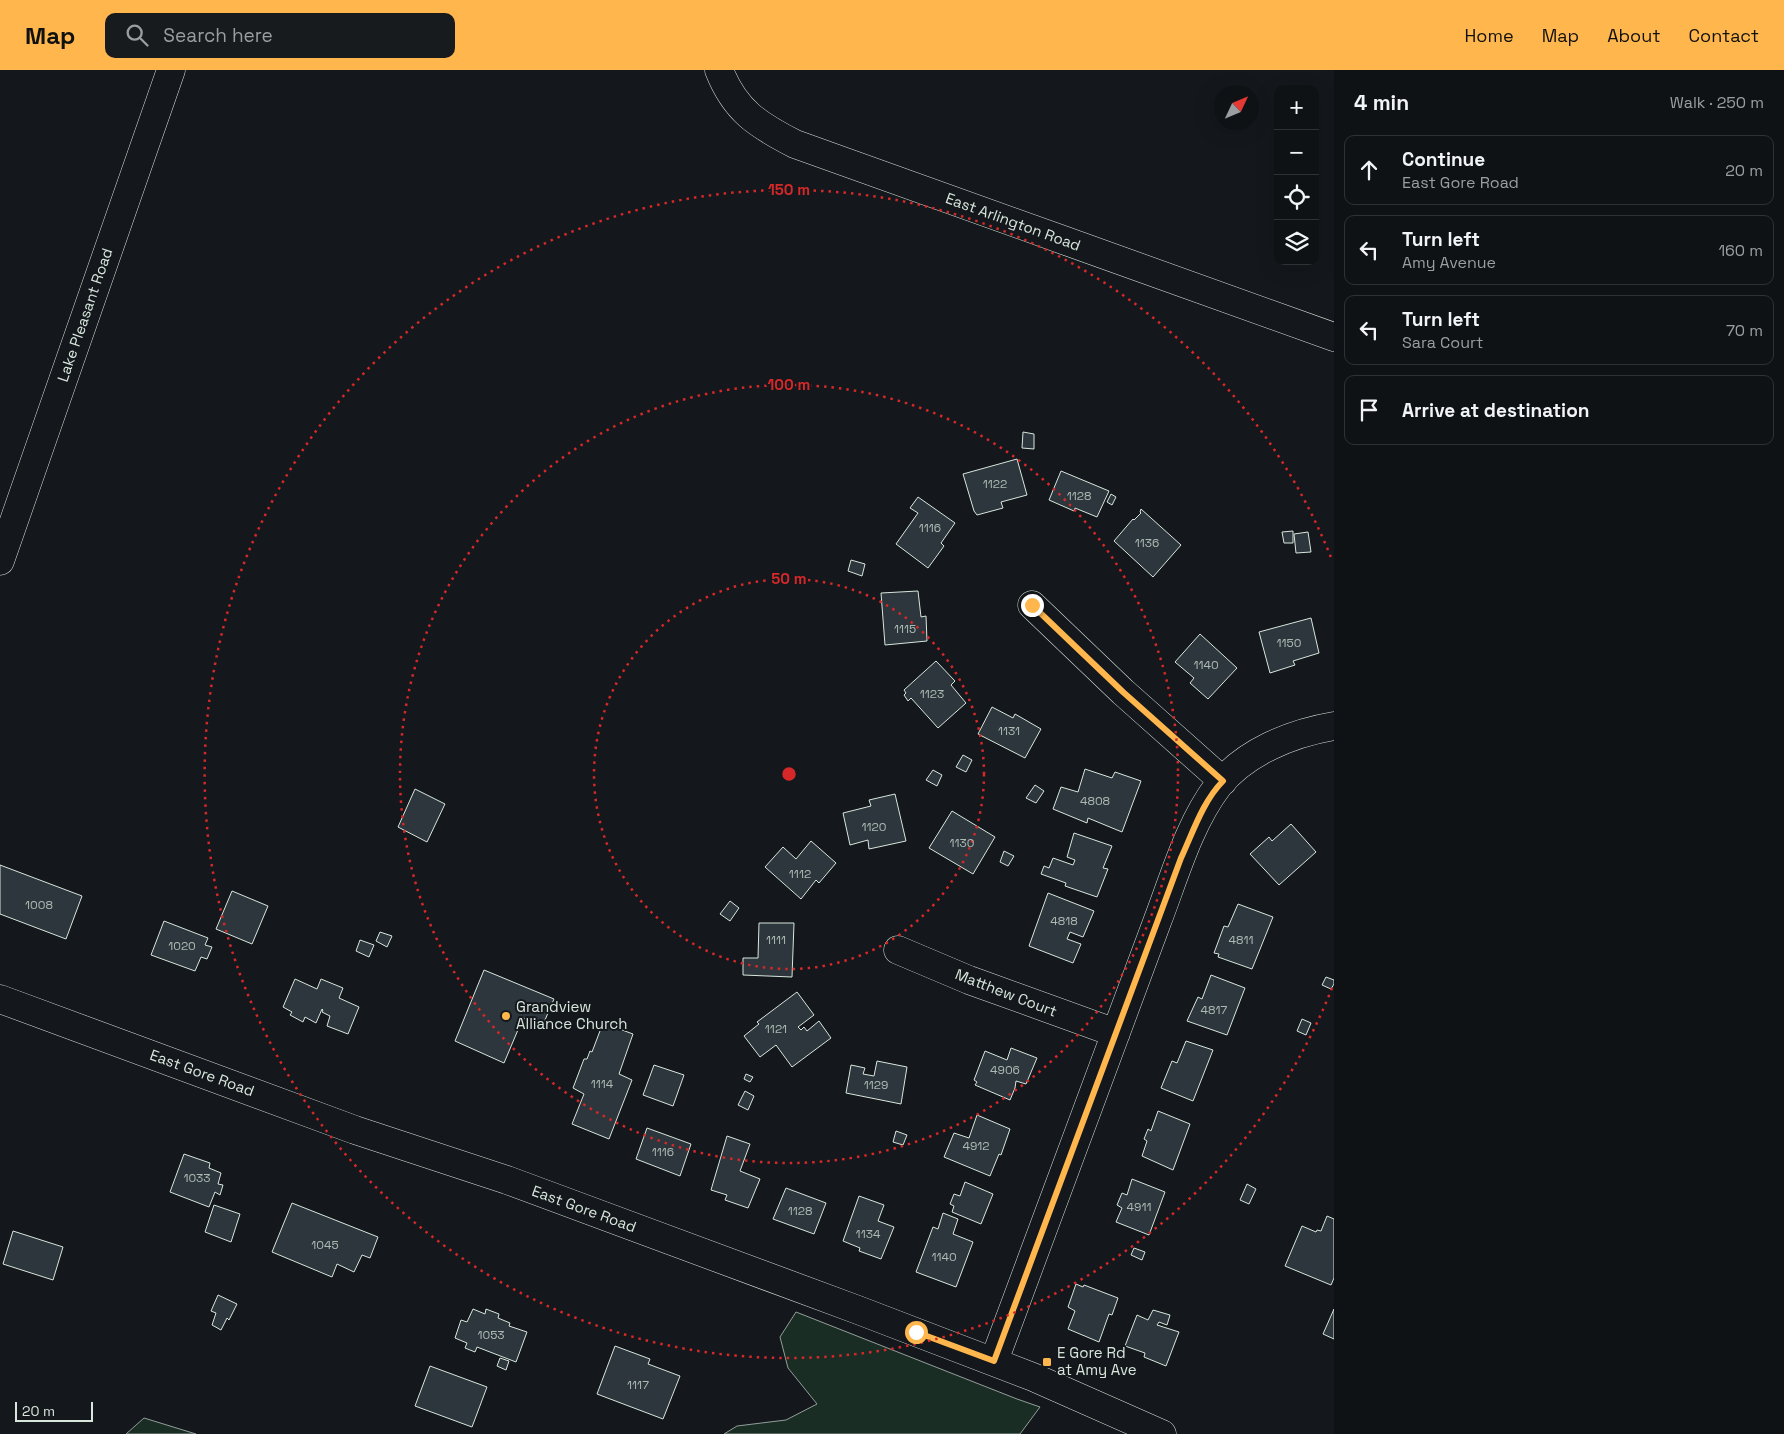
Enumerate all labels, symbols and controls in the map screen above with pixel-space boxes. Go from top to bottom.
search box [105,13,455,58]
text: Map [25,20,75,51]
icon: search [123,21,151,49]
text: Search here [163,23,273,48]
text: Home [1465,24,1514,47]
text: Map [1542,24,1579,47]
text: About [1607,24,1661,47]
text: Contact [1689,24,1759,47]
north arrow [1214,85,1259,130]
map controls [1274,85,1319,265]
button: + [1274,85,1319,130]
text: 4 min [1354,89,1409,116]
text: Walk · 250 m [1670,92,1764,113]
button: − [1274,130,1319,175]
text: Continue [1402,147,1485,172]
icon: ahead [1355,156,1383,184]
text: 20 m [1725,160,1763,181]
text: East Gore Road [1402,172,1519,193]
button: locate [1274,175,1319,220]
text: 150 m [768,180,810,199]
street label: East Arlington Road [943,188,1083,255]
button: layers [1274,220,1319,265]
text: Turn left [1402,227,1480,252]
icon: left [1355,236,1383,264]
text: 160 m [1718,240,1763,261]
street label: Lake Pleasant Road [53,245,116,384]
text: Amy Avenue [1402,252,1496,273]
text: Turn left [1402,307,1480,332]
icon: left [1355,316,1383,344]
text: 70 m [1726,320,1763,341]
text: Sara Court [1402,332,1483,353]
text: 100 m [768,375,810,394]
icon: arrive [1355,396,1383,424]
text: Arrive at destination [1402,398,1590,423]
house number: 1122 [983,476,1007,492]
house number: 1128 [1067,488,1091,504]
house number: 1116 [919,520,941,536]
house number: 1136 [1135,535,1159,551]
text: 50 m [771,569,807,588]
route end [1021,594,1044,617]
house number: 1115 [894,621,916,637]
house number: 1150 [1277,635,1301,651]
house number: 1140 [1193,657,1219,673]
house number: 1123 [920,686,944,702]
house number: 1131 [998,723,1020,739]
centre of rings [780,765,798,783]
house number: 4808 [1080,793,1110,809]
house number: 1120 [862,819,886,835]
house number: 1130 [950,835,974,851]
house number: 1112 [789,866,811,882]
house number: 1008 [25,897,53,913]
house number: 4818 [1050,913,1078,929]
house number: 1111 [766,932,786,948]
house number: 4811 [1228,932,1254,948]
house number: 1020 [168,938,196,954]
street label: Matthew Court [952,964,1060,1021]
place label: Grandview Alliance Church [516,997,627,1033]
house number: 4817 [1201,1002,1228,1018]
marker: Grandview Alliance Church [500,1010,512,1022]
house number: 1121 [765,1021,787,1037]
street label: East Gore Road [147,1045,257,1100]
house number: 4906 [990,1062,1020,1078]
house number: 1114 [591,1076,614,1092]
house number: 1129 [864,1077,888,1093]
house number: 4912 [962,1138,990,1154]
house number: 1116 [652,1144,674,1160]
house number: 1033 [183,1170,211,1186]
street label: East Gore Road [529,1181,639,1236]
house number: 4911 [1127,1199,1151,1215]
house number: 1128 [788,1203,812,1219]
house number: 1134 [856,1226,881,1242]
house number: 1045 [311,1237,339,1253]
house number: 1140 [931,1249,957,1265]
route start [905,1321,928,1344]
house number: 1053 [477,1327,505,1343]
place label: E Gore Rd at Amy Ave [1057,1343,1137,1379]
marker: E Gore Rd at Amy Ave [1041,1356,1053,1368]
house number: 1117 [627,1377,649,1393]
scale bar [15,1399,92,1422]
text: 20 m [22,1402,55,1420]

